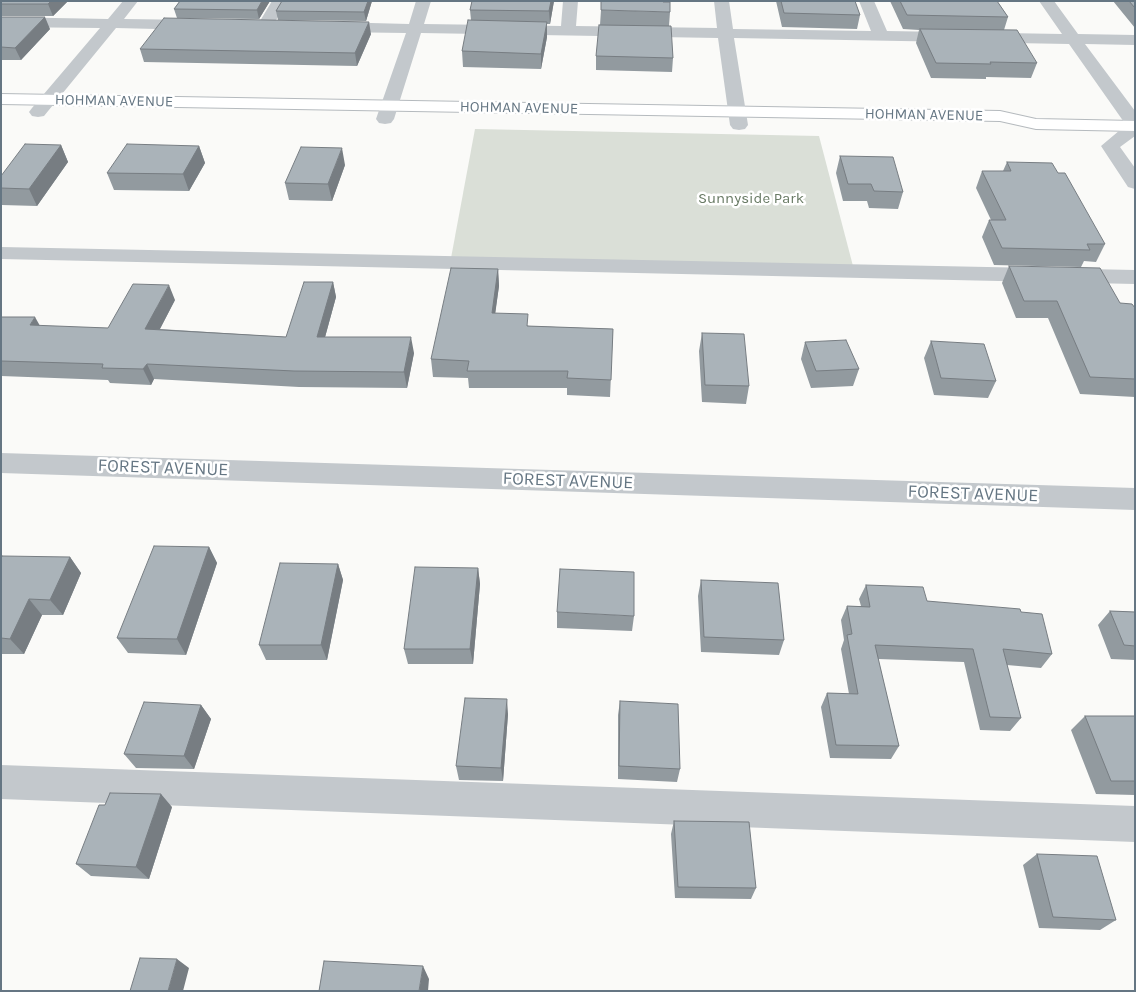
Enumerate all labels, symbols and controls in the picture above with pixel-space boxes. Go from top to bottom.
street label: HOHMAN AVENUE [55,91,173,111]
street label: HOHMAN AVENUE [460,98,578,118]
street label: HOHMAN AVENUE [865,105,983,125]
park label: Sunnyside Park [698,190,804,208]
street label: FOREST AVENUE [97,455,229,481]
street label: FOREST AVENUE [502,468,634,494]
street label: FOREST AVENUE [907,481,1039,507]

